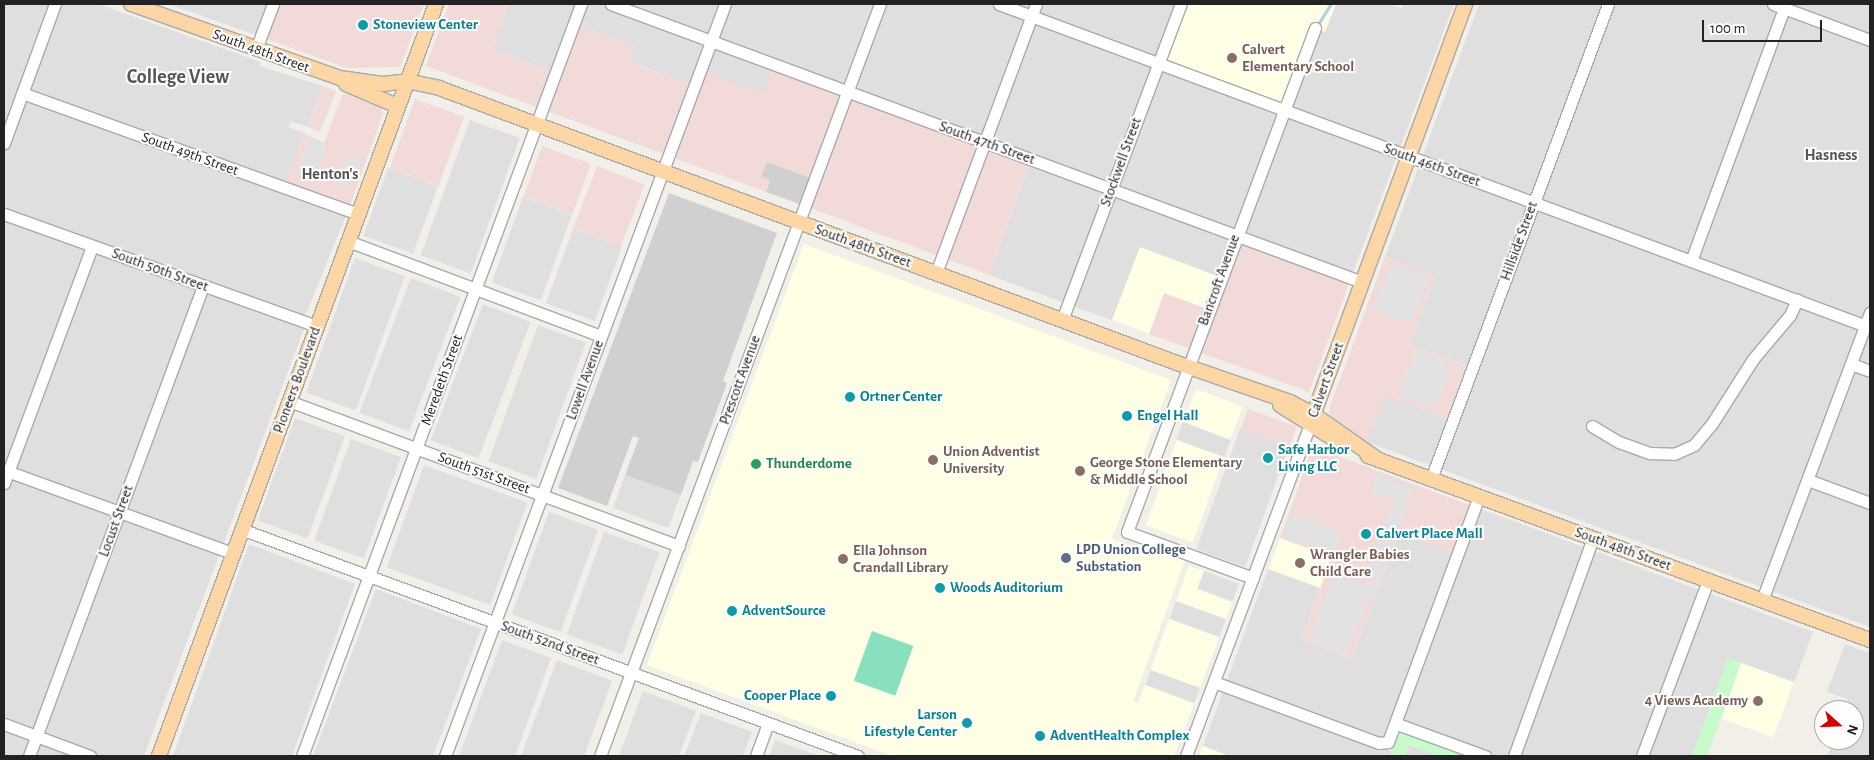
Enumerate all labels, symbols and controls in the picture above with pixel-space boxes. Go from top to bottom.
scale bar [1704,10,1824,42]
place label: Stoneview Center [373,16,478,34]
marker: Stoneview Center [357,19,369,31]
text: 100 m [1710,21,1745,36]
street label: South 48th Street [210,25,312,77]
place label: Calvert Elementary School [1242,40,1354,75]
marker: Calvert Elementary School [1226,52,1238,64]
district label: College View [127,65,229,89]
street label: Stockwell Street [1097,115,1145,209]
street label: South 47th Street [937,117,1037,169]
street label: South 49th Street [139,128,241,180]
street label: South 46th Street [1381,139,1483,191]
district label: Hasness [1804,145,1858,165]
district label: Henton's [302,164,358,184]
street label: Hillside Street [1496,199,1542,283]
street label: South 48th Street [812,220,914,272]
street label: Bancroft Avenue [1194,232,1244,328]
street label: South 50th Street [109,244,211,296]
street label: Pioneers Boulevard [269,324,325,436]
street label: Meredeth Street [417,332,467,428]
street label: Prescott Avenue [716,333,764,427]
street label: Lowell Avenue [562,338,608,422]
street label: Calvert Street [1304,340,1348,420]
place label: Ortner Center [860,388,942,406]
marker: Ortner Center [844,391,856,403]
place label: Engel Hall [1137,407,1198,425]
marker: Engel Hall [1121,410,1133,422]
place label: Safe Harbor Living LLC [1278,440,1349,475]
place label: Union Adventist University [943,442,1040,477]
street label: South 51st Street [436,448,532,498]
marker: Safe Harbor Living LLC [1262,452,1274,464]
place label: George Stone Elementary & Middle School [1090,453,1242,488]
marker: Union Adventist University [927,454,939,466]
place label: Thunderdome [766,455,852,473]
marker: Thunderdome [750,458,762,470]
marker: George Stone Elementary & Middle School [1074,465,1086,477]
street label: Locust Street [95,483,137,559]
street label: South 48th Street [1572,523,1674,575]
place label: Calvert Place Mall [1376,525,1483,543]
marker: Calvert Place Mall [1360,528,1372,540]
place label: LPD Union College Substation [1076,540,1186,575]
place label: Ella Johnson Crandall Library [853,541,948,576]
place label: Wrangler Babies Child Care [1310,545,1410,580]
marker: LPD Union College Substation [1060,552,1072,564]
marker: Ella Johnson Crandall Library [837,553,849,565]
marker: Wrangler Babies Child Care [1294,557,1306,569]
place label: Woods Auditorium [950,579,1063,597]
marker: Woods Auditorium [934,582,946,594]
place label: AdventSource [742,602,826,620]
marker: AdventSource [726,605,738,617]
street label: South 52nd Street [498,617,602,669]
place label: Cooper Place [744,687,821,705]
marker: Cooper Place [825,690,837,702]
place label: 4 Views Academy [1645,692,1748,710]
marker: 4 Views Academy [1752,695,1764,707]
north arrow [1814,700,1864,750]
place label: Larson Lifestyle Center [864,705,957,740]
marker: Larson Lifestyle Center [961,717,973,729]
text: N [1844,723,1860,737]
place label: AdventHealth Complex [1050,727,1189,745]
marker: AdventHealth Complex [1034,730,1046,742]

